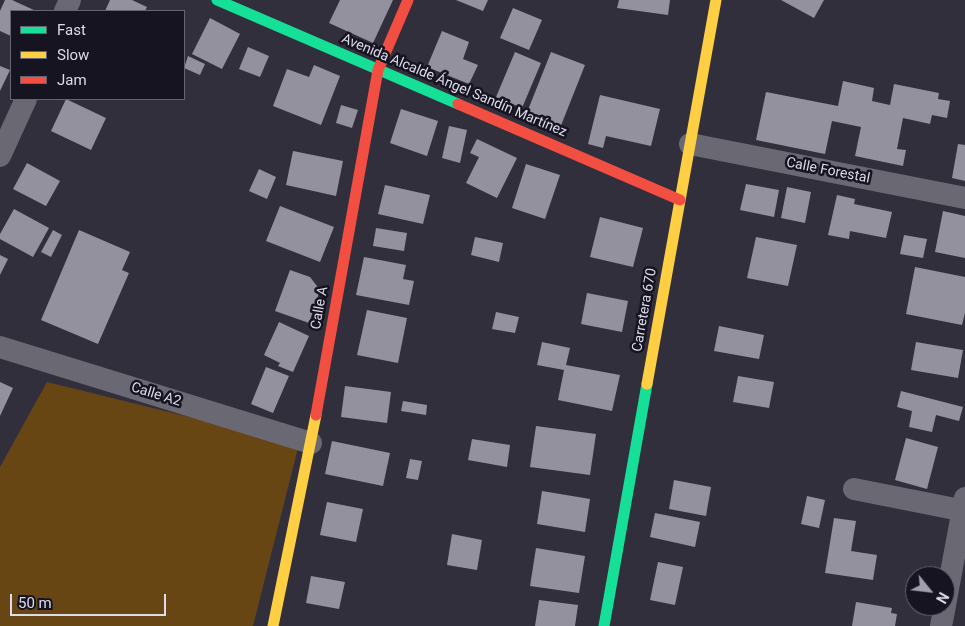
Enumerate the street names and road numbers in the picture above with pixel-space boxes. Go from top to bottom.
street label: Avenida Alcalde Ángel Sandín Martínez [339,31,569,141]
street label: Calle Forestal [785,155,871,187]
street label: Carretera 670 [629,267,661,353]
street label: Calle A [308,285,332,331]
street label: Calle A2 [129,379,183,411]

